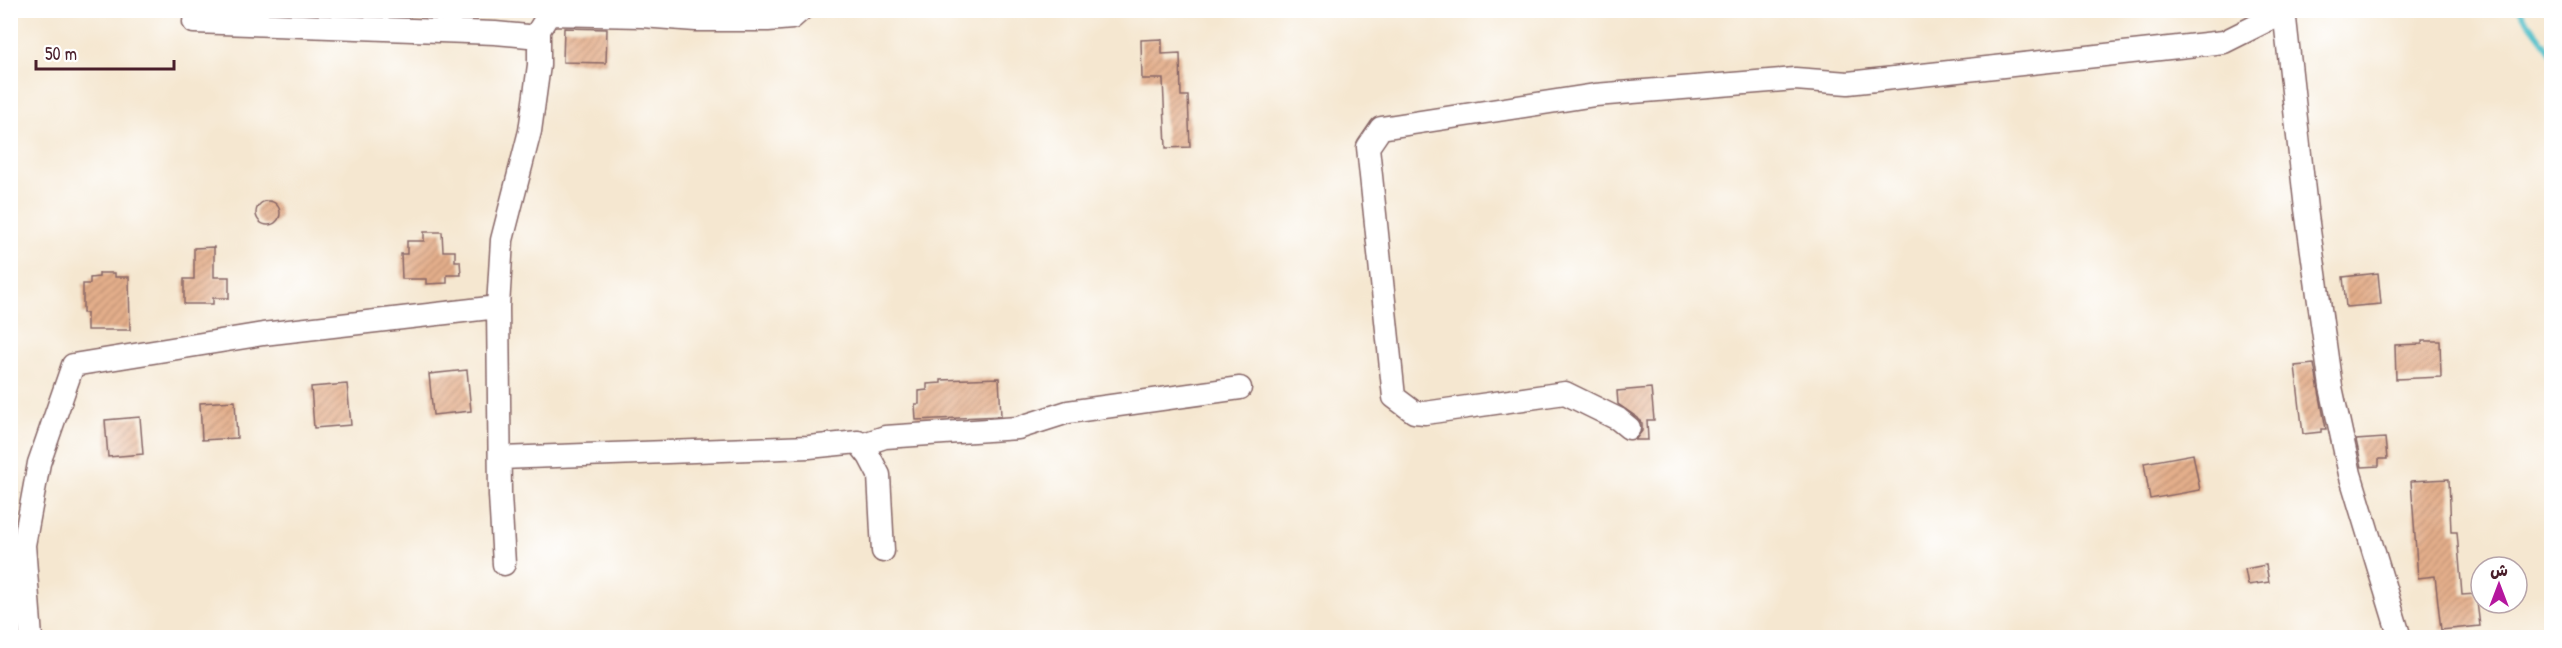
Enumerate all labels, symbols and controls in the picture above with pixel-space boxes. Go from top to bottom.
scale bar [36,33,174,71]
text: 50 m [45,41,77,66]
north arrow [2469,555,2529,615]
text: ش [2490,559,2508,581]

